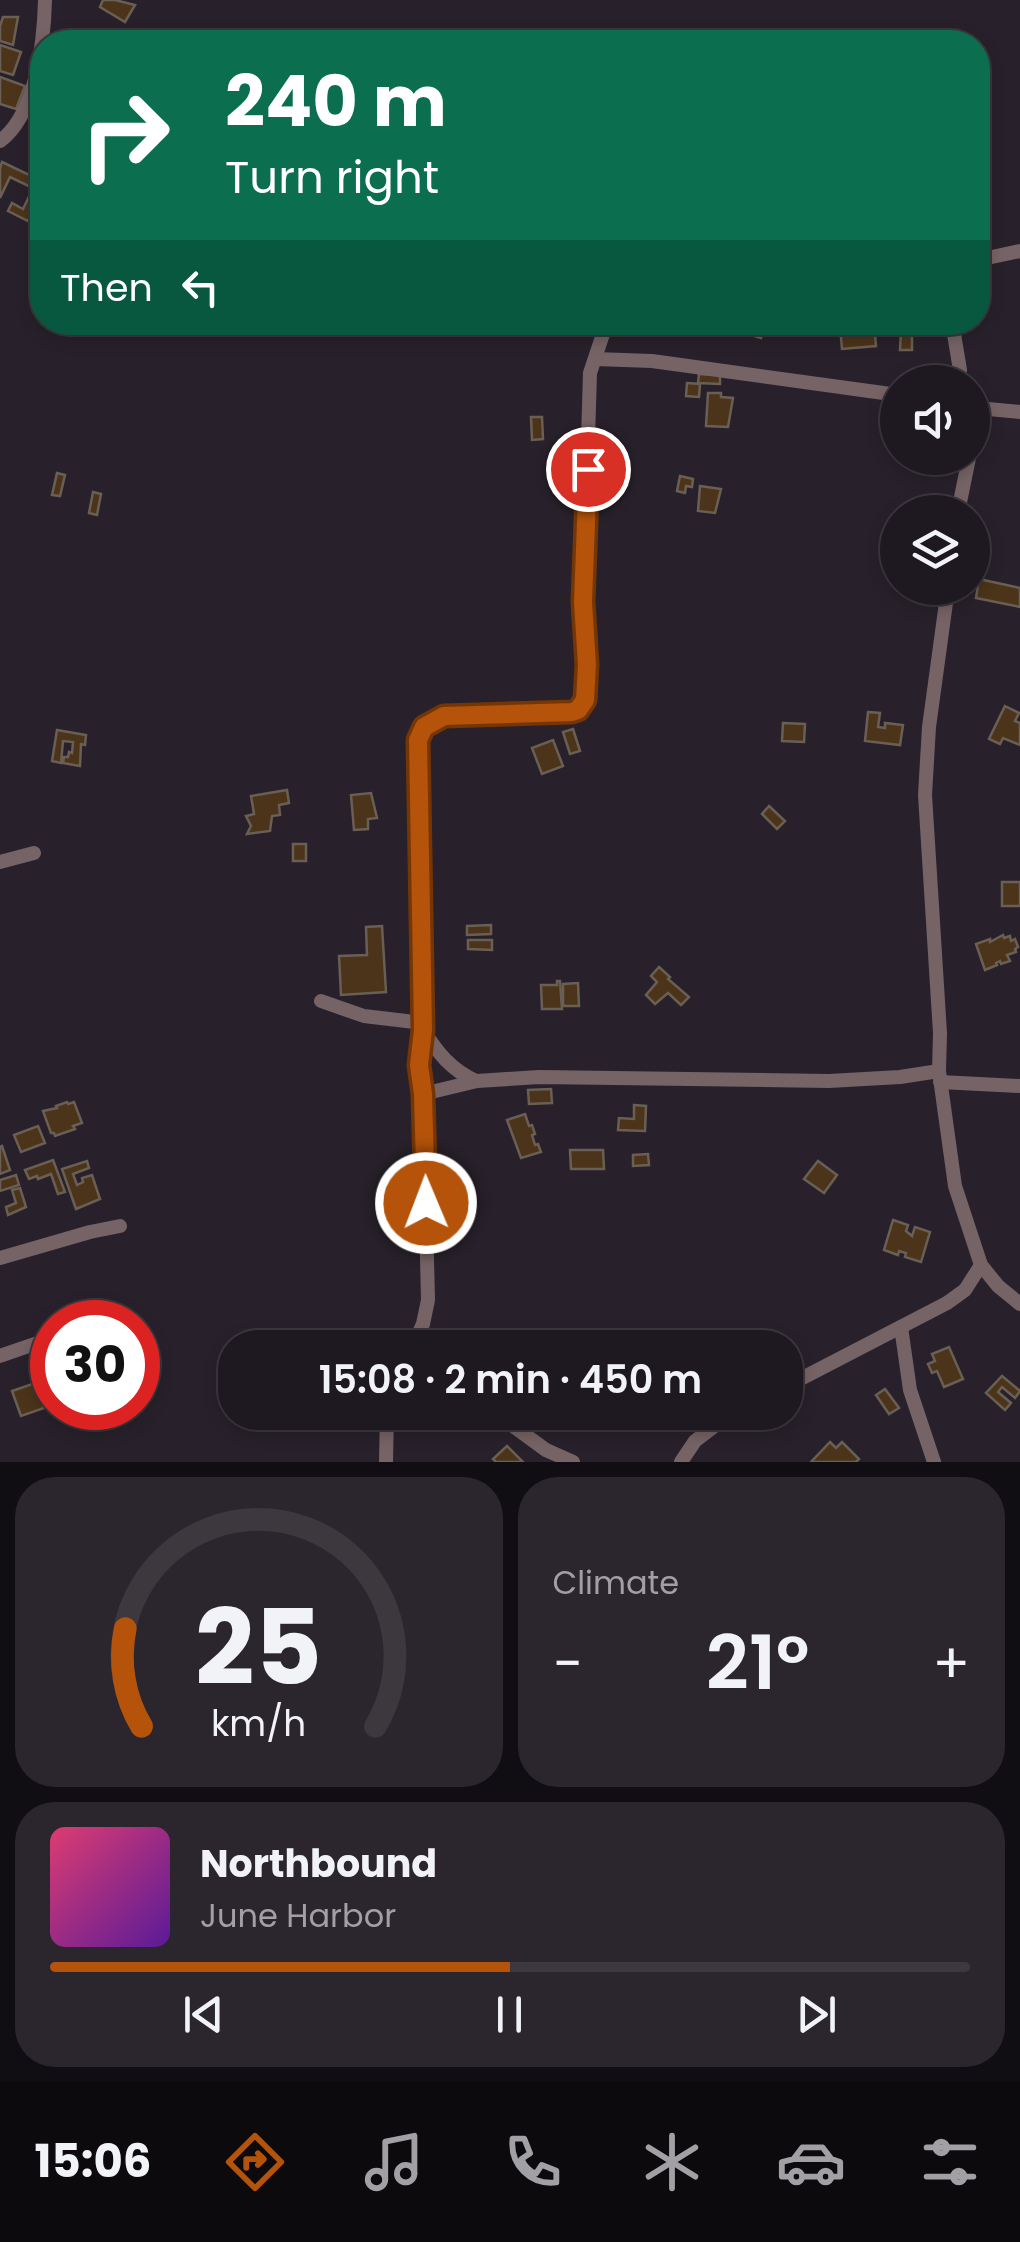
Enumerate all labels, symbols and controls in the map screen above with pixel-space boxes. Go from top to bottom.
text: 240 m [225,52,447,151]
icon: right [60,70,190,200]
text: Turn right [225,146,439,209]
icon: left [173,260,228,315]
text: Then [60,261,153,314]
map controls [880,365,990,605]
button: sound [880,365,990,475]
pin [546,427,631,512]
icon: arrive [561,442,616,497]
button: layers [880,495,990,605]
position arrow [374,1151,478,1255]
speed limit sign: 30 [30,1300,160,1430]
text: 15:08 · 2 min · 450 m [319,1353,702,1406]
text: Climate [553,1560,679,1605]
text: 25 [195,1575,322,1720]
text: 21° [706,1610,809,1715]
text: − [553,1625,583,1702]
text: + [932,1625,970,1702]
text: km/h [211,1698,306,1749]
text: Northbound [200,1837,437,1890]
text: June Harbor [200,1893,396,1938]
icon: previous [176,1987,231,2042]
icon: pause [482,1987,537,2042]
icon: next [789,1987,844,2042]
icon: directions [220,2127,290,2197]
icon: music [359,2127,429,2197]
icon: phone [498,2127,568,2197]
icon: climate [637,2127,707,2197]
icon: car [776,2127,846,2197]
icon: filters [915,2127,985,2197]
text: 15:06 [35,2130,151,2193]

